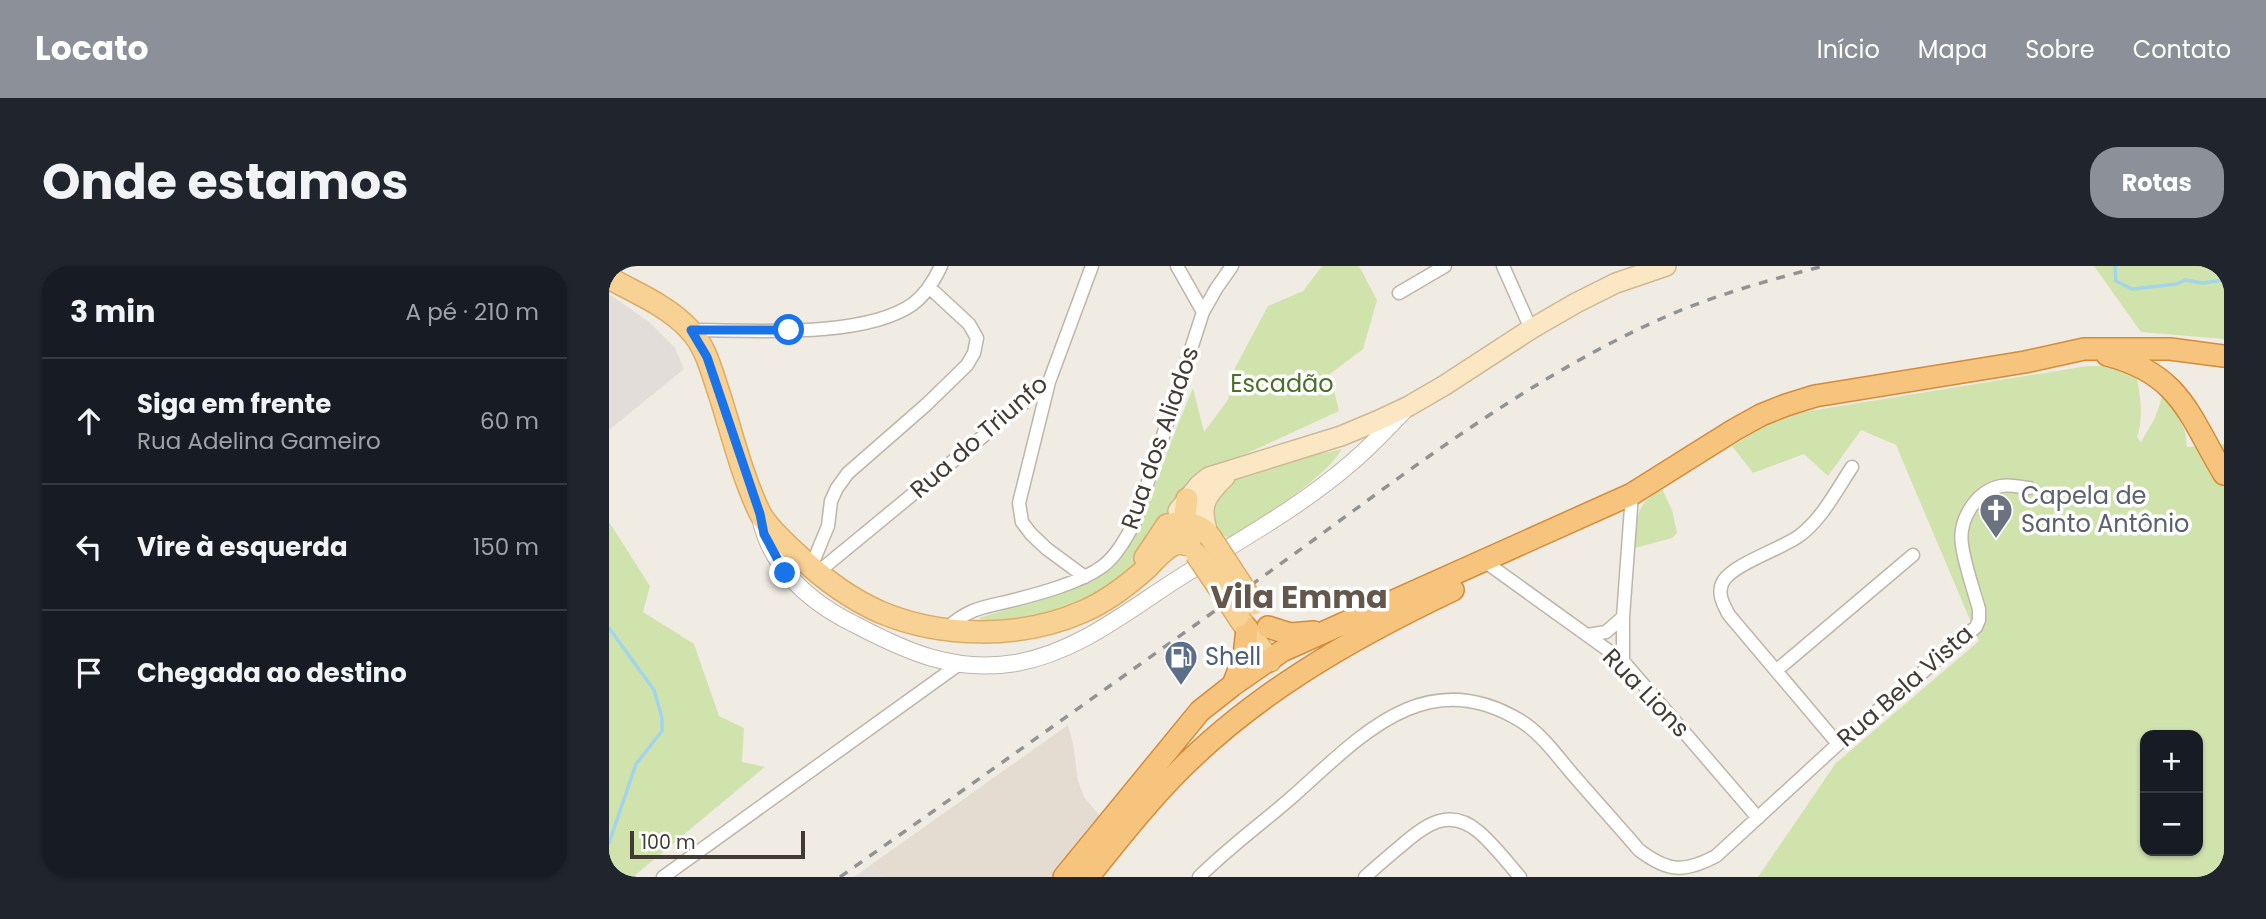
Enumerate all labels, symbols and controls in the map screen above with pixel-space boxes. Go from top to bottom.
text: Locato [35,25,149,72]
text: Início [1817,33,1880,66]
text: Mapa [1918,33,1987,66]
text: Sobre [2025,33,2095,66]
text: Contato [2133,33,2231,66]
button: Rotas [2090,147,2224,218]
text: Onde estamos [42,148,409,216]
text: 3 min [70,290,155,333]
text: A pé · 210 m [406,296,539,328]
route start [773,314,804,345]
street label: Rua dos Aliados [1113,342,1206,534]
park label: Escadão [1230,367,1334,400]
street label: Rua do Triunfo [903,368,1055,506]
text: Siga em frente [137,386,331,422]
icon: ahead [70,402,108,440]
text: 60 m [480,405,539,437]
text: Rua Adelina Gameiro [137,425,381,457]
place label: Capela de Santo Antônio [2021,479,2189,540]
church icon: Capela de Santo Antônio [1977,491,2015,540]
icon: left [70,528,108,566]
text: Vire à esquerda [137,529,348,565]
text: 150 m [473,531,539,563]
route end [769,557,800,588]
district label: Vila Emma [1210,574,1388,619]
street label: Rua Bela Vista [1830,617,1980,754]
fuel station icon: Shell [1162,638,1200,687]
place label: Shell [1205,640,1261,673]
street label: Rua Lions [1596,641,1697,744]
icon: arrive [70,654,108,692]
text: Chegada ao destino [137,655,407,691]
map controls [2140,730,2203,856]
button: + [2140,730,2203,793]
button: − [2140,793,2203,856]
scale bar [630,828,805,860]
text: 100 m [641,829,696,856]

